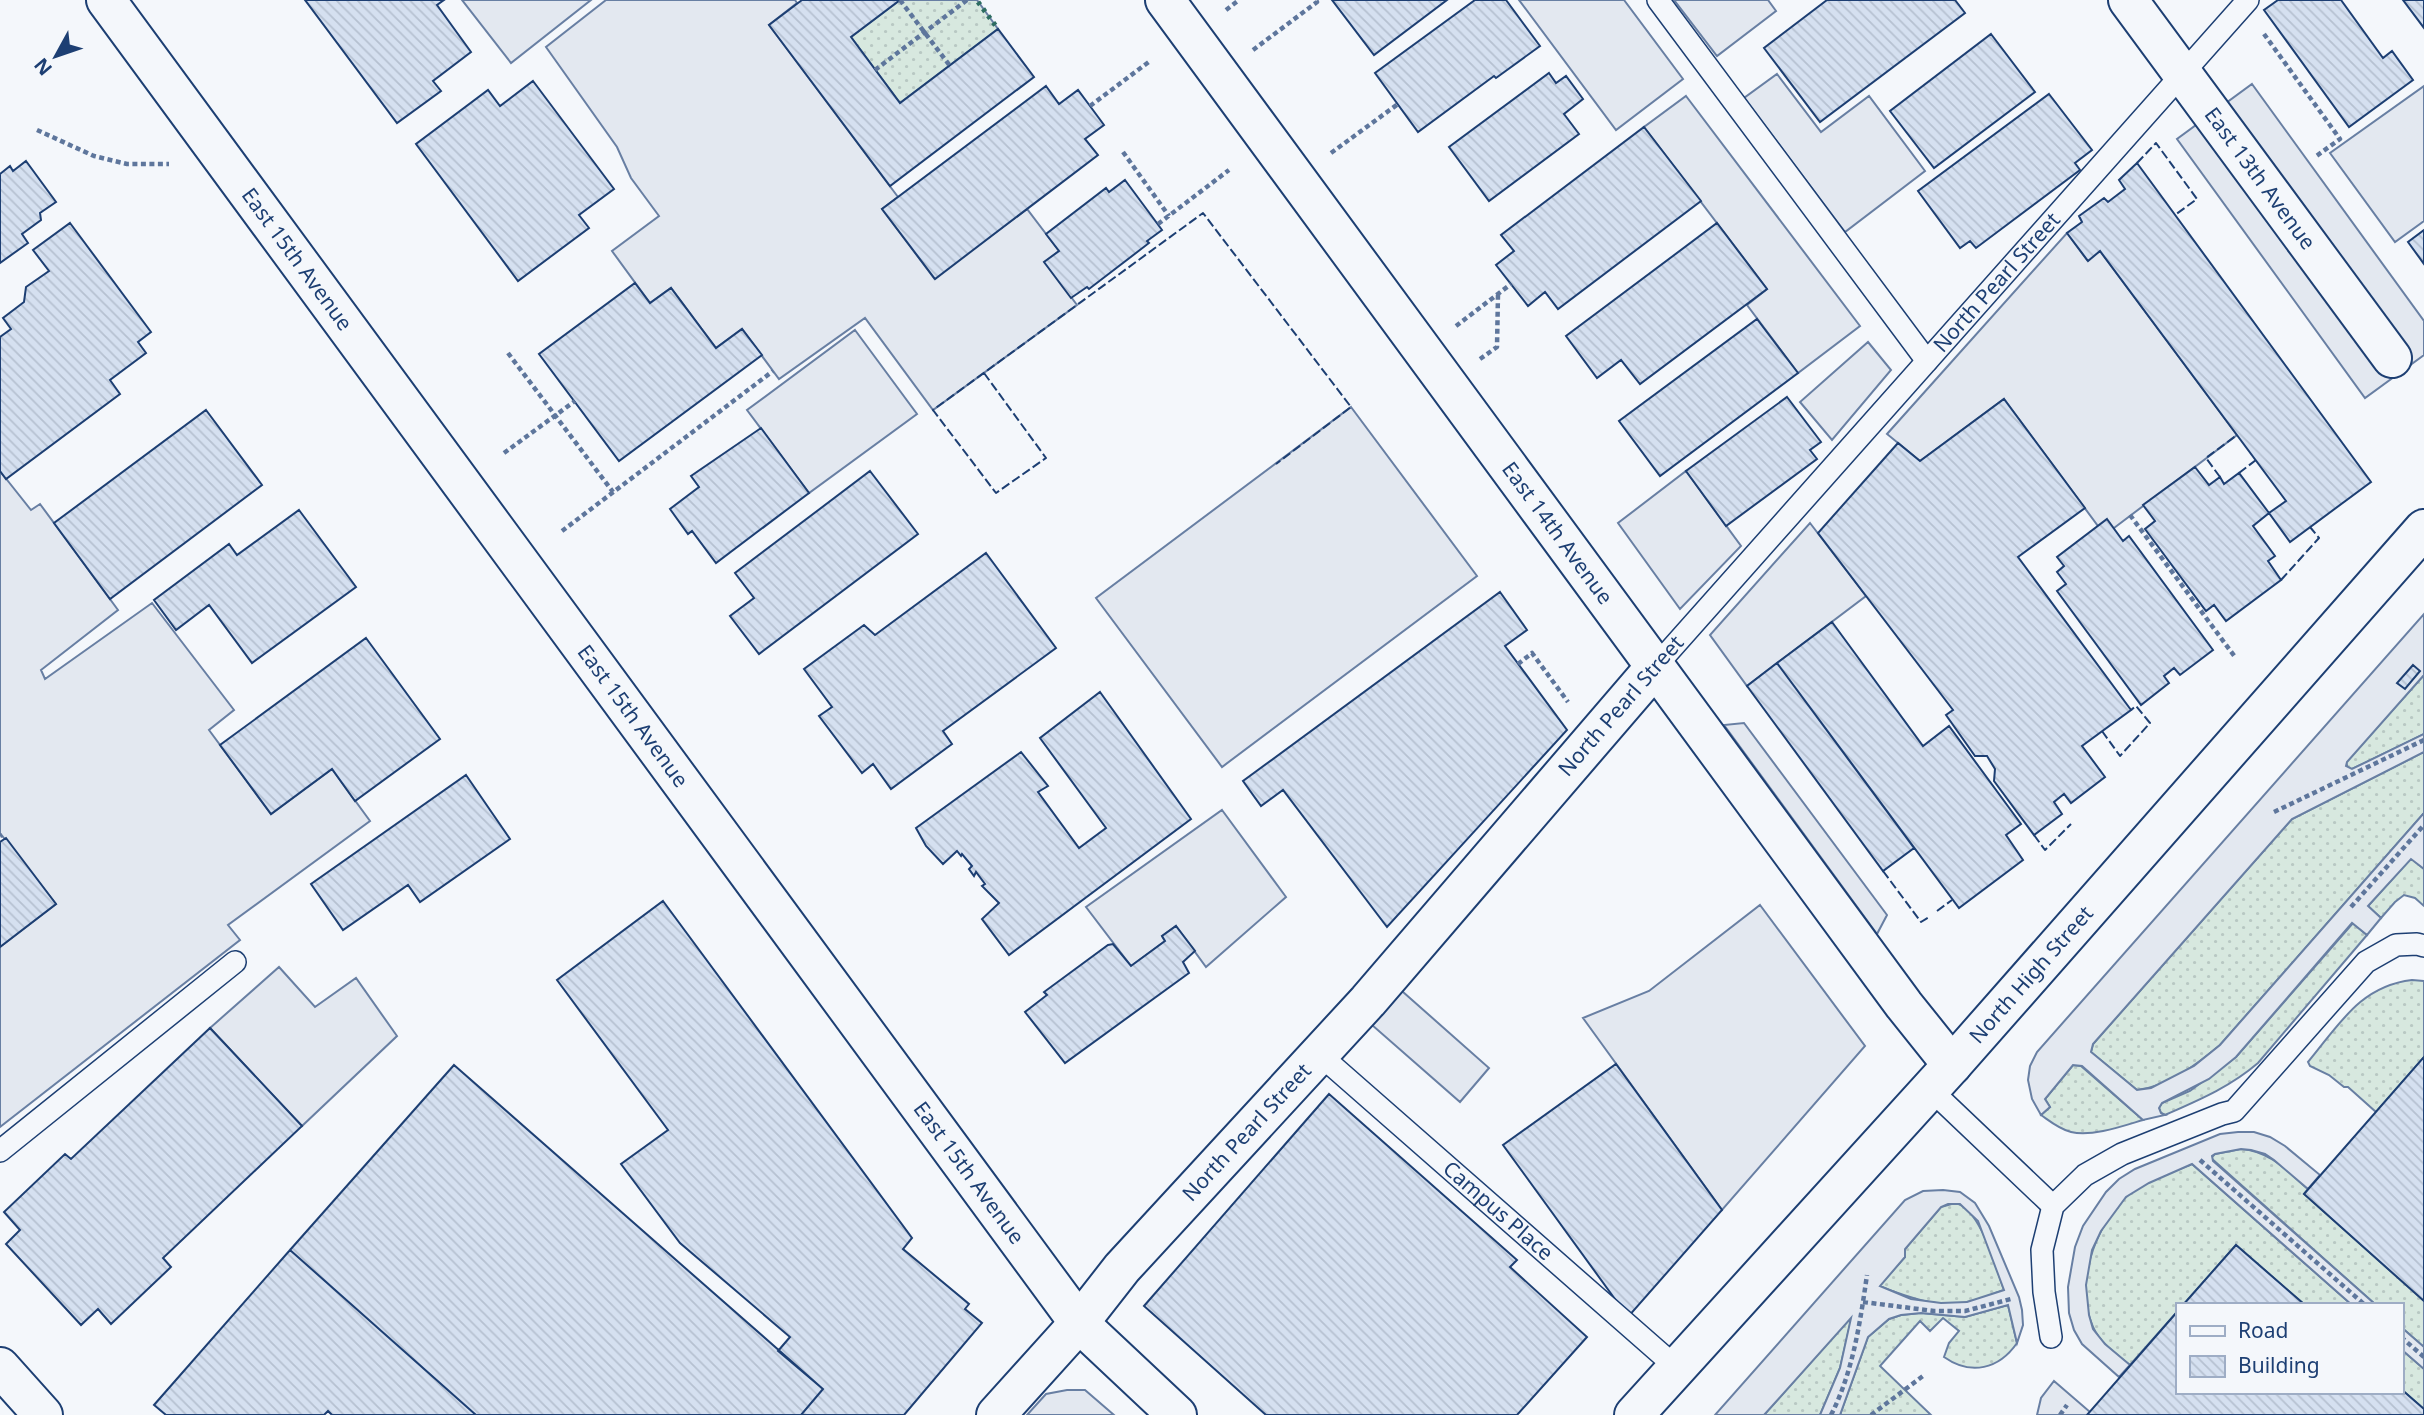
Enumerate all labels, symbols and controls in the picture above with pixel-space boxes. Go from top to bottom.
north arrow [21,21,91,91]
text: N [28,53,58,81]
street label: East 13th Avenue [2199,101,2322,255]
street label: East 15th Avenue [236,182,359,336]
street label: North Pearl Street [1926,206,2066,358]
street label: East 14th Avenue [1496,456,1620,610]
street label: North Pearl Street [1551,629,1689,782]
street label: East 15th Avenue [572,639,695,793]
street label: North High Street [1962,899,2099,1049]
street label: North Pearl Street [1176,1057,1317,1207]
street label: East 15th Avenue [908,1095,1031,1249]
street label: Campus Place [1437,1154,1560,1266]
legend [2176,1303,2403,1394]
text: Road [2238,1316,2288,1344]
text: Building [2238,1351,2320,1379]

